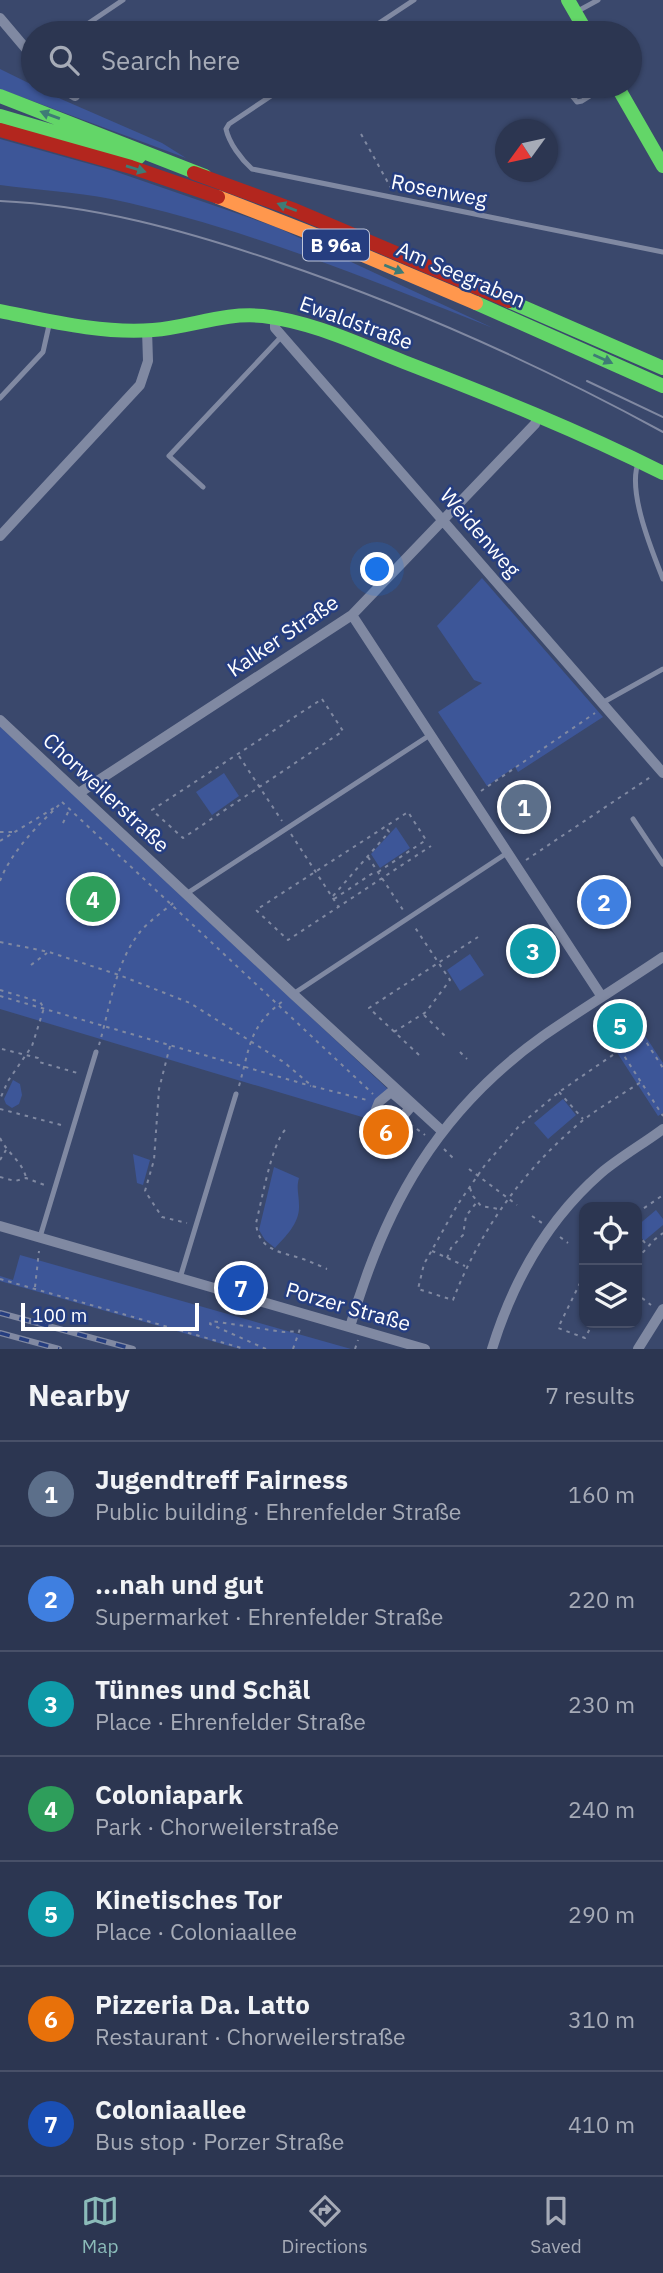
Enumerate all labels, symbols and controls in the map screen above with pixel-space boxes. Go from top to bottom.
search box [21,21,642,98]
icon: search [45,41,83,79]
text: Search here [101,43,240,77]
one-way arrow [40,109,61,120]
north arrow [495,119,558,182]
one-way arrow [126,164,147,175]
street label: Rosenweg [389,167,490,213]
one-way arrow [276,202,297,213]
road number: B 96a [303,230,369,260]
street label: Am Seegraben [393,234,530,314]
one-way arrow [384,263,405,274]
street label: Ewaldstraße [296,289,417,355]
one-way arrow [592,354,613,365]
street label: Weidenweg [434,482,527,583]
your location [360,552,394,586]
street label: Kalker Straße [221,588,343,683]
street label: Chorweilerstraße [37,726,176,858]
pin: 1 [501,781,547,833]
pin: 4 [70,873,116,925]
pin: 2 [581,876,627,928]
pin: 3 [510,925,556,977]
pin: 5 [597,1000,643,1052]
pin: 6 [363,1106,409,1158]
map controls [579,1202,642,1328]
button: locate [579,1202,642,1265]
pin: 7 [218,1262,264,1314]
button: layers [579,1265,642,1328]
street label: Porzer Straße [282,1275,414,1337]
scale bar [21,1300,200,1332]
text: 100 m [32,1303,87,1327]
text: Nearby [28,1375,130,1414]
text: 7 results [545,1380,635,1410]
text: Jugendtreff Fairness [95,1462,348,1496]
text: 1 [44,1479,58,1509]
text: 160 m [568,1479,635,1509]
text: Public building · Ehrenfelder Straße [95,1496,461,1526]
text: ...nah und gut [95,1567,264,1601]
text: 2 [44,1584,58,1614]
text: 220 m [568,1584,635,1614]
text: Supermarket · Ehrenfelder Straße [95,1601,443,1631]
text: Tünnes und Schäl [95,1672,310,1706]
text: 3 [44,1689,58,1719]
text: 230 m [568,1689,635,1719]
text: Place · Ehrenfelder Straße [95,1706,366,1736]
text: Coloniapark [95,1777,243,1811]
text: 4 [44,1794,58,1824]
text: 240 m [568,1794,635,1824]
text: Park · Chorweilerstraße [95,1811,339,1841]
text: Kinetisches Tor [95,1882,283,1916]
text: 5 [44,1899,58,1929]
text: 290 m [568,1899,635,1929]
text: Place · Coloniaallee [95,1916,297,1946]
text: Pizzeria Da. Latto [95,1987,310,2021]
text: 6 [44,2004,58,2034]
text: 310 m [568,2004,635,2034]
text: Restaurant · Chorweilerstraße [95,2021,406,2051]
text: Coloniaallee [95,2092,246,2126]
text: 7 [44,2109,58,2139]
text: 410 m [568,2109,635,2139]
text: Bus stop · Porzer Straße [95,2126,344,2156]
tab: Map [81,2192,119,2258]
tab: Directions [281,2192,368,2258]
tab: Saved [530,2192,582,2258]

